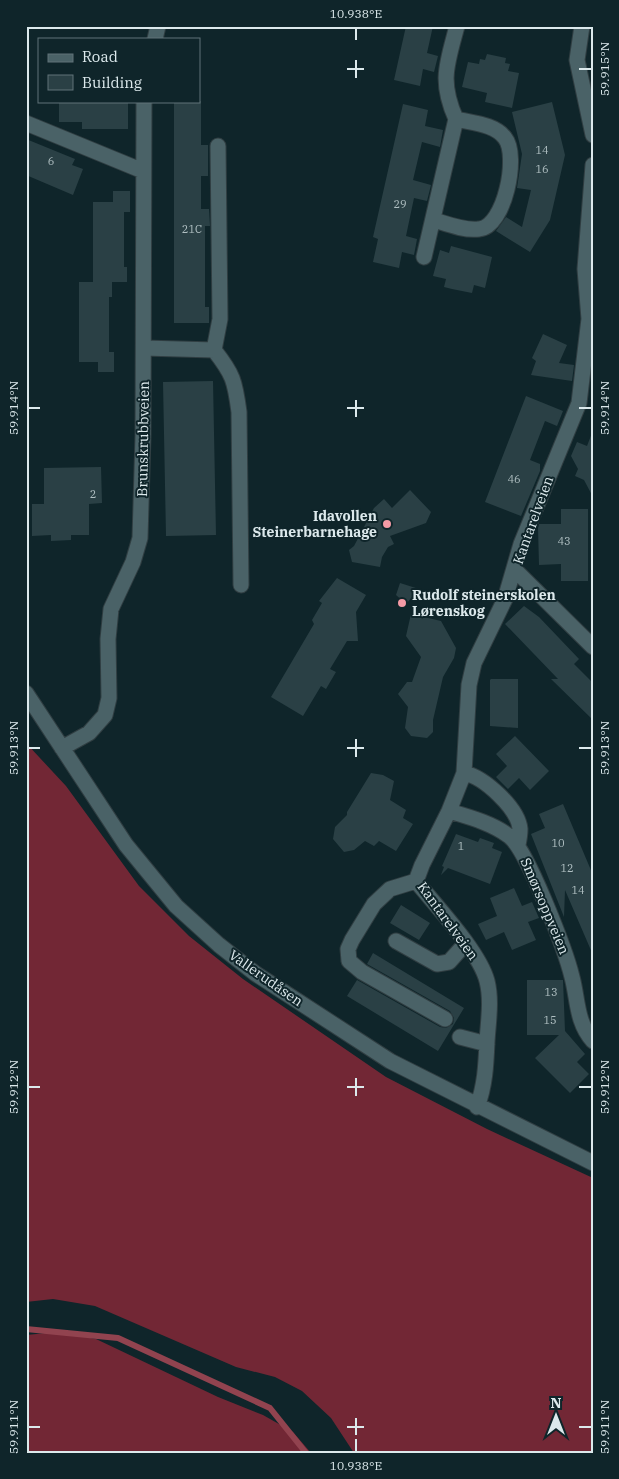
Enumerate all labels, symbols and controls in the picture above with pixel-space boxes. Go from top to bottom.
text: 10.938°E [330,6,382,21]
legend [38,38,200,102]
text: 59.915°N [597,42,612,96]
text: Road [82,47,118,66]
text: Building [82,73,142,92]
house number: 14 [535,143,549,157]
house number: 6 [48,154,54,168]
house number: 16 [535,162,549,176]
house number: 29 [393,197,407,211]
house number: 21C [182,222,202,236]
text: 59.914°N [6,381,21,435]
street label: Brunskrubbveien [133,381,153,497]
text: 59.914°N [597,381,612,435]
house number: 46 [507,472,521,486]
street label: Kantarelveien [509,473,557,567]
house number: 2 [90,487,96,501]
place label: Idavollen Steinerbarnehage [252,507,377,541]
marker: Idavollen Steinerbarnehage [381,518,393,530]
house number: 43 [557,534,571,548]
place label: Rudolf steinerskolen Lørenskog [412,586,556,620]
marker: Rudolf steinerskolen Lørenskog [396,597,408,609]
text: 59.913°N [6,721,21,775]
text: 59.913°N [597,721,612,775]
house number: 10 [551,836,565,850]
house number: 1 [458,839,464,853]
street label: Smørsoppveien [517,855,573,957]
house number: 12 [560,861,574,875]
street label: Kantarelveien [414,878,482,964]
house number: 14 [571,883,585,897]
street label: Vallerudåsen [225,946,307,1010]
house number: 13 [544,985,558,999]
house number: 15 [543,1013,557,1027]
text: 59.912°N [6,1060,21,1114]
text: 59.912°N [597,1060,612,1114]
north arrow [532,1392,582,1442]
text: N [550,1394,562,1412]
text: 59.911°N [6,1400,21,1454]
text: 59.911°N [597,1400,612,1454]
text: 10.938°E [330,1458,382,1473]

